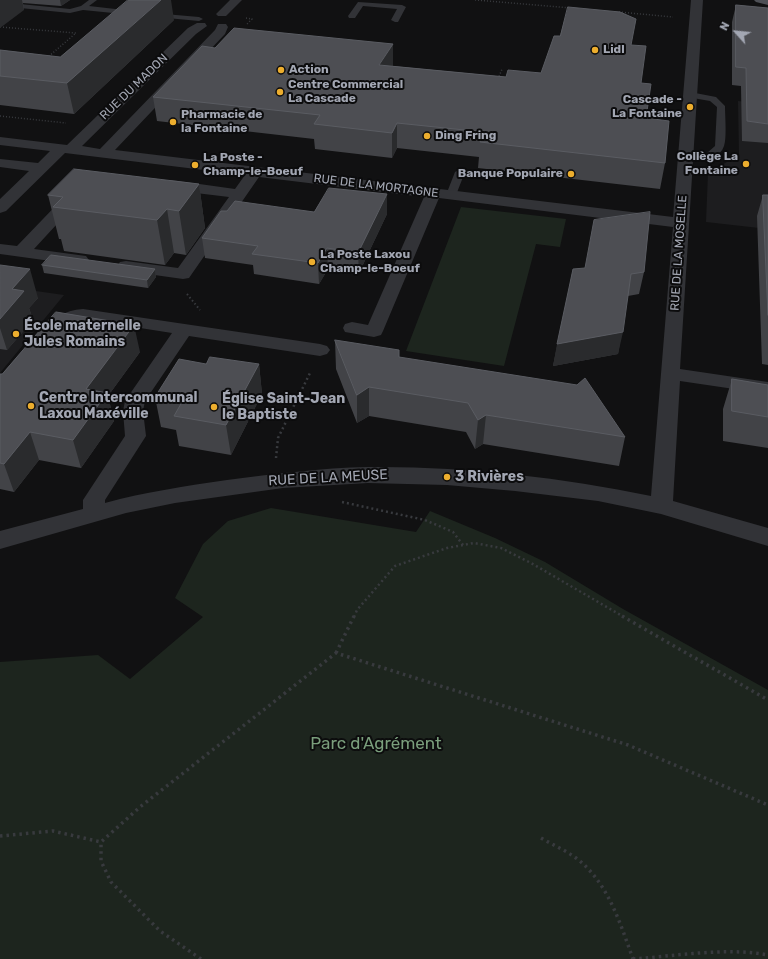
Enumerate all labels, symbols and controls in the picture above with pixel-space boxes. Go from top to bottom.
north arrow [716,12,756,52]
text: N [717,20,732,33]
place label: Lidl [603,43,625,57]
marker: Lidl [590,45,600,55]
street label: RUE DU MADON [97,51,171,123]
place label: Action [289,63,329,77]
marker: Action [276,65,286,75]
place label: Centre Commercial La Cascade [288,78,403,106]
marker: Centre Commercial La Cascade [275,87,285,97]
place label: Cascade - La Fontaine [612,93,682,121]
marker: Cascade - La Fontaine [685,102,695,112]
place label: Pharmacie de la Fontaine [181,108,262,136]
marker: Pharmacie de la Fontaine [168,117,178,127]
place label: Ding Fring [435,129,496,143]
marker: Ding Fring [422,131,432,141]
place label: Collège La Fontaine [677,150,738,178]
place label: La Poste - Champ-le-Boeuf [203,151,303,179]
marker: Collège La Fontaine [741,159,751,169]
marker: La Poste - Champ-le-Boeuf [190,160,200,170]
place label: Banque Populaire [458,167,563,181]
marker: Banque Populaire [566,169,576,179]
street label: RUE DE LA MORTAGNE [313,171,439,201]
street label: RUE DE LA MOSELLE [668,195,690,311]
place label: La Poste Laxou Champ-le-Boeuf [320,248,420,276]
marker: La Poste Laxou Champ-le-Boeuf [307,257,317,267]
place label: École maternelle Jules Romains [24,318,141,350]
marker: École maternelle Jules Romains [11,329,21,339]
place label: Centre Intercommunal Laxou Maxéville [39,390,198,422]
place label: Église Saint-Jean le Baptiste [222,391,345,424]
marker: Centre Intercommunal Laxou Maxéville [26,401,36,411]
marker: Église Saint-Jean le Baptiste [209,402,219,412]
street label: RUE DE LA MEUSE [268,466,388,490]
place label: 3 Rivières [455,469,524,485]
marker: 3 Rivières [442,472,452,482]
park label: Parc d'Agrément [310,734,442,754]

